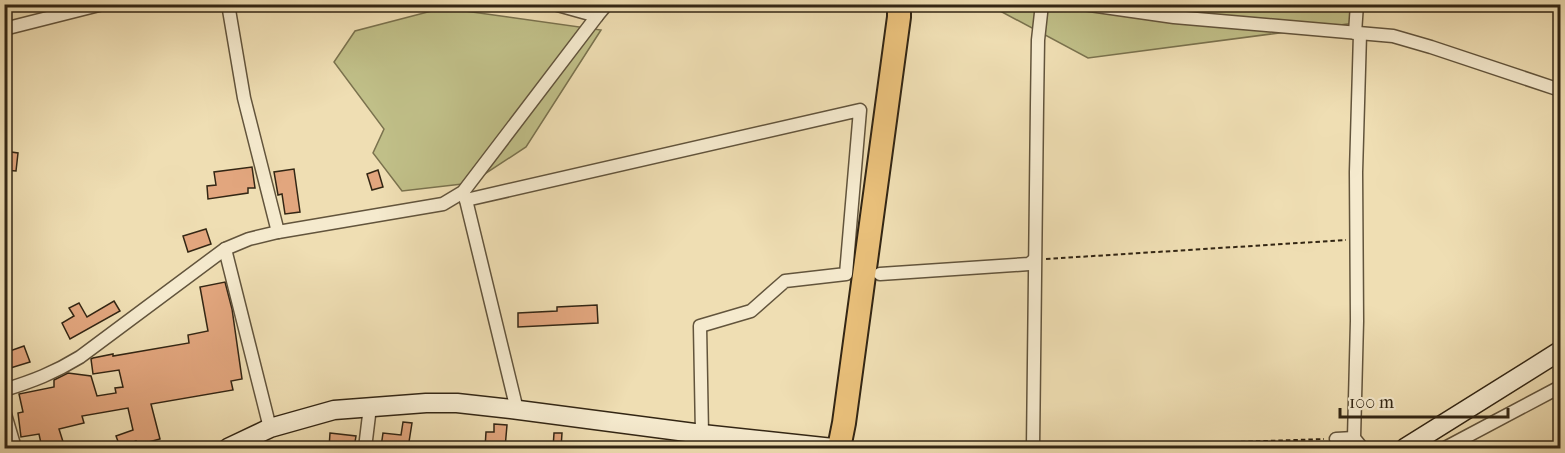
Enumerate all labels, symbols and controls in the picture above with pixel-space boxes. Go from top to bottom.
scale bar [1340,381,1508,419]
text: 100 m [1349,392,1394,413]

